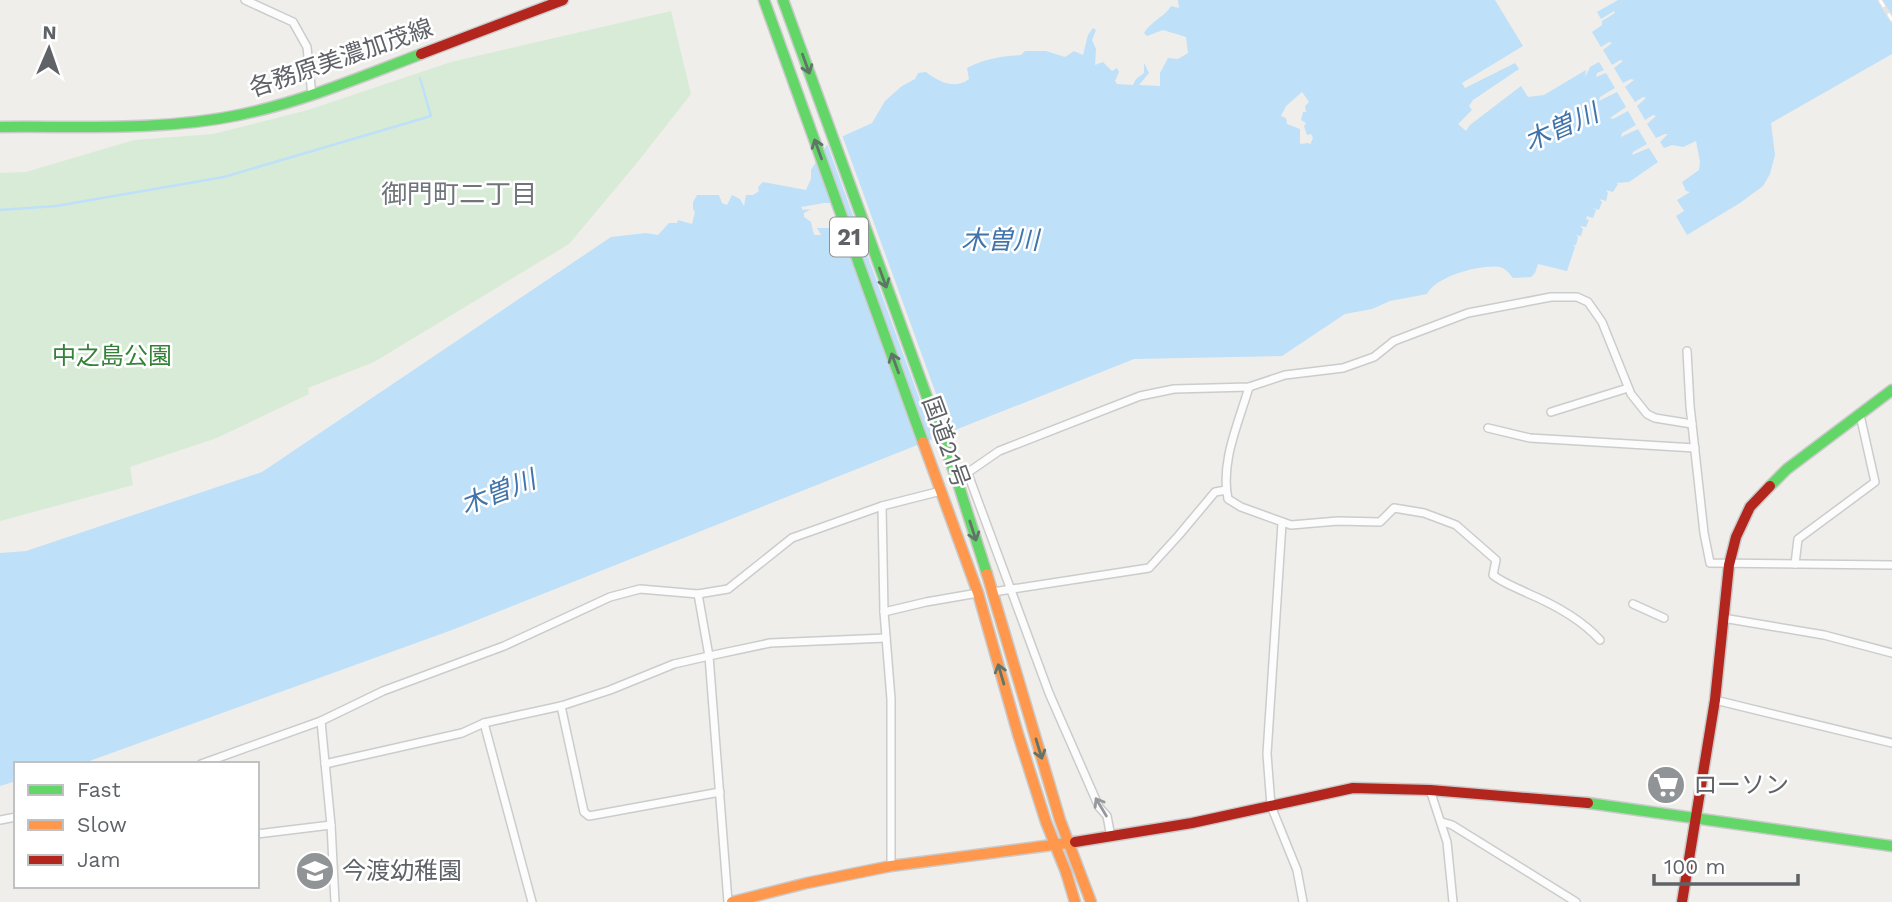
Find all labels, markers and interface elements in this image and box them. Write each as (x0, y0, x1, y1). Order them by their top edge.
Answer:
north arrow (14, 14, 84, 84)
street label: 各務原美濃加茂線 (246, 14, 436, 102)
text: N (42, 21, 57, 44)
one-way arrow (801, 53, 813, 75)
water label: 木曽川 (1519, 96, 1605, 157)
one-way arrow (810, 138, 823, 160)
district label: 御門町二丁目 (381, 179, 537, 209)
road number: 21 (830, 218, 868, 256)
water label: 木曽川 (961, 225, 1042, 255)
one-way arrow (878, 267, 891, 289)
park label: 中之島公園 (52, 342, 172, 370)
one-way arrow (888, 352, 900, 374)
street label: 国道21号 (917, 392, 975, 492)
water label: 木曽川 (456, 463, 543, 520)
one-way arrow (968, 519, 981, 541)
one-way arrow (994, 664, 1007, 686)
one-way arrow (1033, 737, 1046, 759)
legend (14, 762, 259, 888)
supermarket icon: ローソン (1645, 764, 1687, 806)
place label: ローソン (1693, 771, 1789, 799)
text: Fast (77, 777, 121, 802)
one-way arrow (1094, 797, 1108, 817)
text: Slow (77, 812, 127, 837)
scale bar (1654, 842, 1798, 886)
text: Jam (77, 847, 120, 872)
school or university icon: 今渡幼稚園 (294, 850, 336, 892)
text: 100 m (1664, 854, 1726, 879)
place label: 今渡幼稚園 (342, 857, 462, 885)

